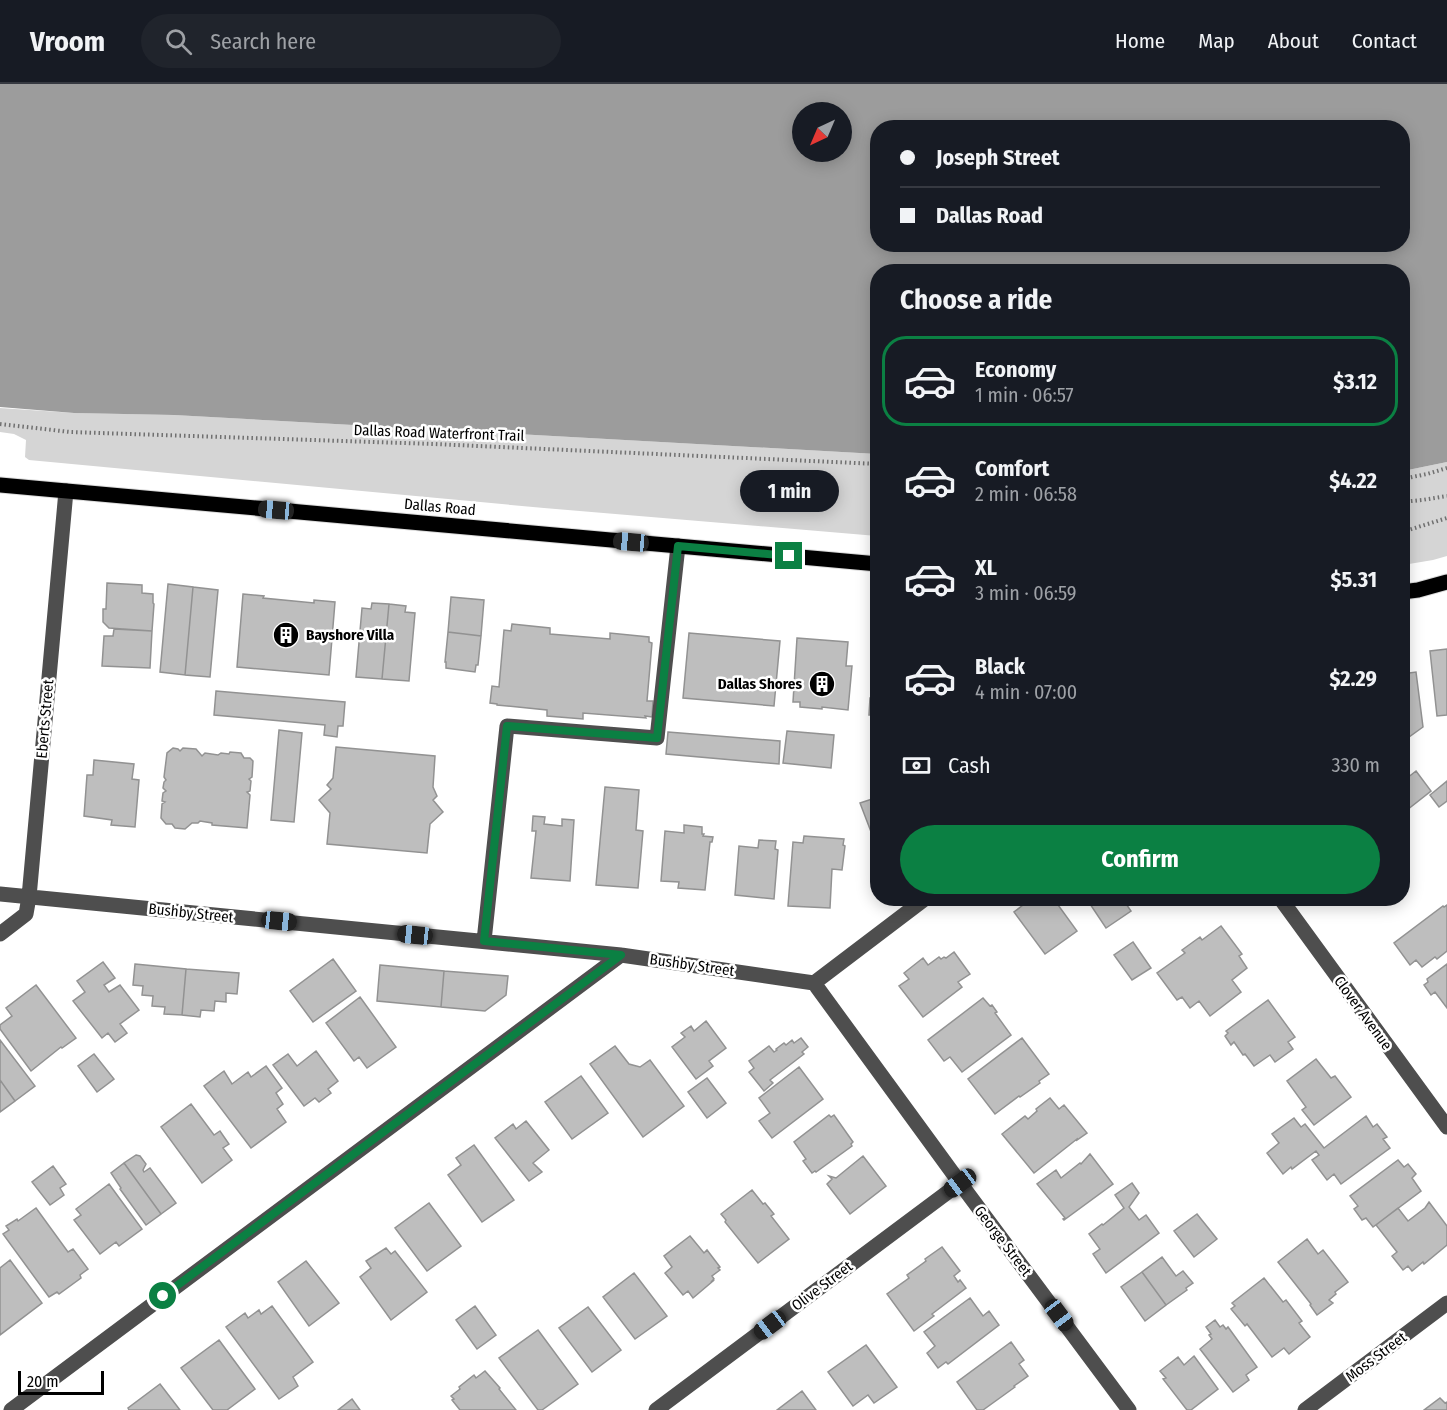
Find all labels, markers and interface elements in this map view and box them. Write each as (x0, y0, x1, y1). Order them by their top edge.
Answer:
search box (141, 14, 561, 68)
text: Vroom (30, 25, 105, 58)
icon: search (162, 25, 195, 58)
text: Search here (210, 28, 316, 55)
text: Home (1115, 28, 1165, 54)
text: Map (1198, 28, 1235, 54)
text: About (1268, 28, 1319, 54)
text: Contact (1352, 28, 1417, 54)
north arrow (792, 102, 852, 162)
map controls (792, 102, 852, 162)
text: Joseph Street (936, 144, 1060, 171)
text: Dallas Road (936, 202, 1043, 229)
text: Choose a ride (900, 284, 1052, 316)
icon: car (903, 354, 957, 408)
text: Economy (975, 356, 1056, 383)
text: $3.12 (1333, 368, 1377, 395)
text: 1 min · 06:57 (975, 383, 1074, 407)
street label: Dallas Road Waterfront Trail (353, 421, 525, 445)
icon: car (903, 453, 957, 507)
text: Comfort (975, 455, 1049, 482)
text: $4.22 (1329, 467, 1377, 494)
callout: 1 min (740, 469, 838, 511)
text: 1 min (768, 479, 811, 503)
text: 2 min · 06:58 (975, 482, 1077, 506)
street label: Dallas Road (403, 495, 477, 519)
car (257, 499, 295, 521)
car (612, 531, 650, 553)
route end (775, 542, 802, 569)
icon: car (903, 552, 957, 606)
text: XL (975, 554, 997, 581)
text: $5.31 (1331, 566, 1377, 593)
text: 3 min · 06:59 (975, 581, 1077, 605)
building icon: Bayshore Villa (271, 620, 301, 650)
place label: Bayshore Villa (306, 626, 395, 644)
icon: car (903, 651, 957, 705)
text: Black (975, 653, 1025, 680)
text: $2.29 (1330, 665, 1377, 692)
building icon: Dallas Shores (807, 669, 837, 699)
place label: Dallas Shores (718, 675, 802, 693)
street label: Eberts Street (33, 679, 57, 759)
text: 4 min · 07:00 (975, 680, 1077, 704)
icon: cash (900, 749, 933, 782)
text: Cash (948, 752, 991, 779)
text: 330 m (1331, 753, 1380, 777)
button: Confirm (900, 825, 1380, 894)
street label: Bushby Street (148, 900, 234, 926)
car (260, 910, 298, 932)
car (396, 924, 434, 946)
street label: Bushby Street (648, 950, 736, 980)
street label: Clover Avenue (1330, 972, 1396, 1054)
car (940, 1165, 980, 1201)
street label: George Street (971, 1202, 1035, 1280)
street label: Olive Street (788, 1257, 856, 1315)
route start (149, 1282, 176, 1309)
car (1041, 1295, 1077, 1335)
car (750, 1307, 790, 1343)
street label: Moss Street (1342, 1328, 1410, 1386)
scale bar (18, 1368, 104, 1396)
text: 20 m (27, 1372, 58, 1391)

